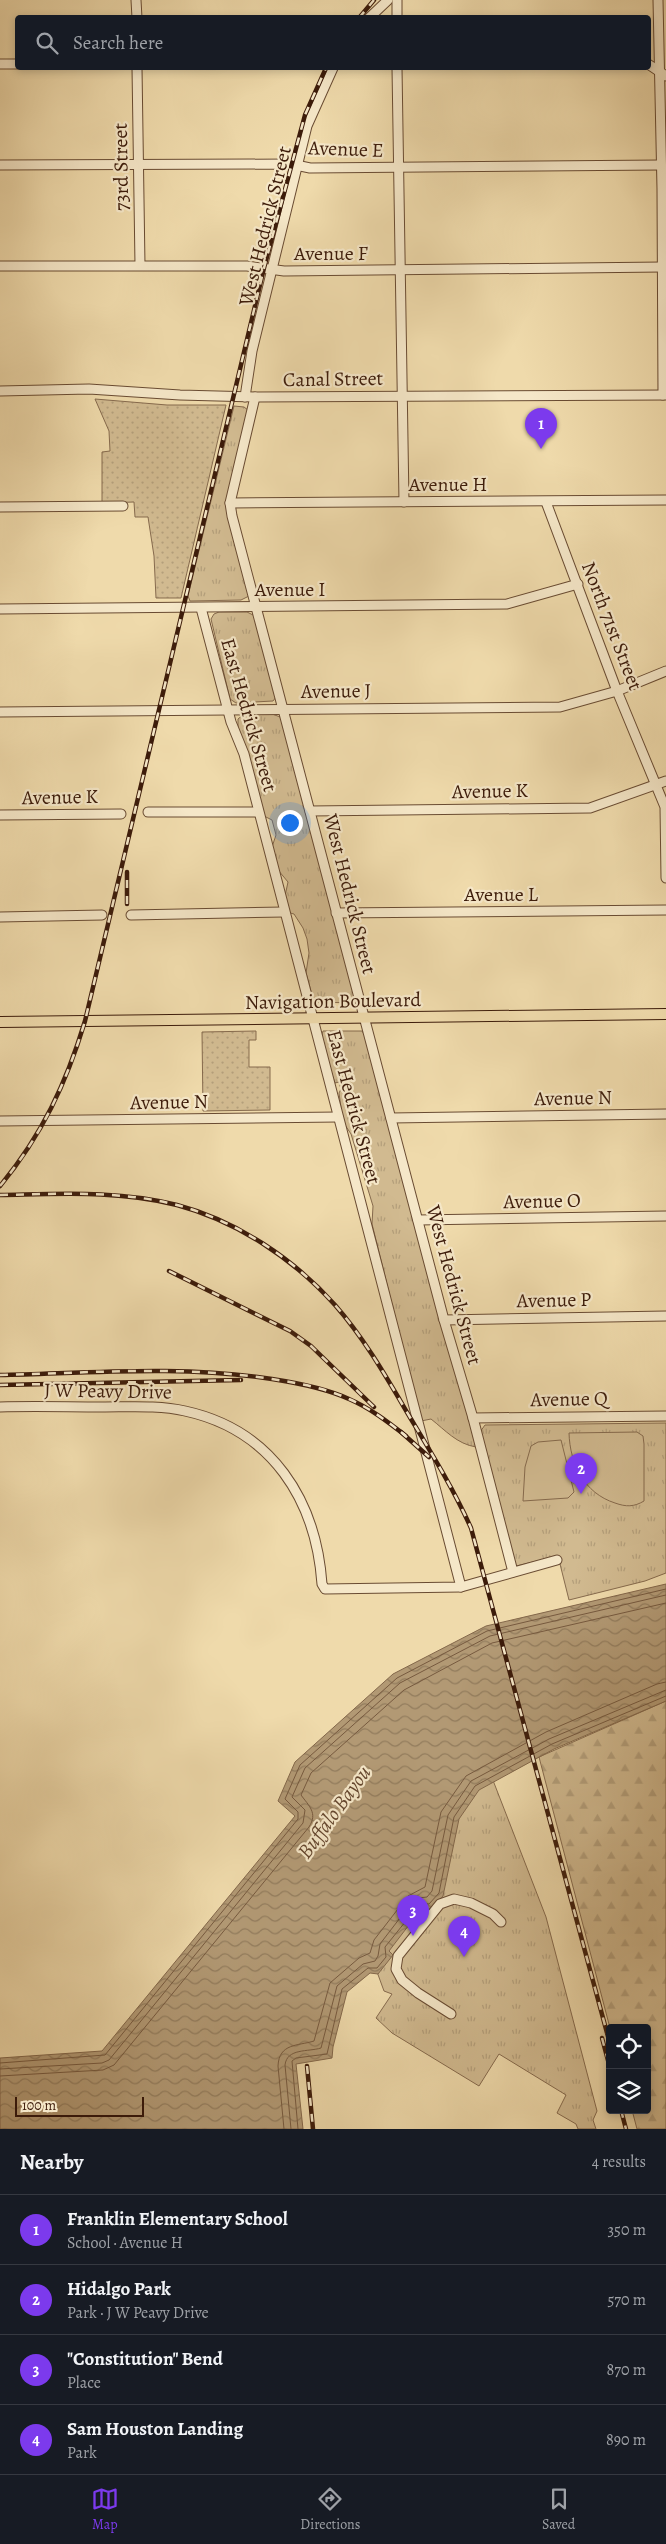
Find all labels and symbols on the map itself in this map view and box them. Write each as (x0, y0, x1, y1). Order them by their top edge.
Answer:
street label: 73rd Street (107, 122, 135, 211)
street label: Avenue E (307, 134, 384, 164)
street label: West Hedrick Street (232, 143, 298, 310)
street label: Avenue F (293, 240, 368, 267)
street label: Canal Street (283, 365, 384, 393)
pin: 1 (525, 408, 557, 449)
street label: Avenue H (408, 471, 487, 498)
street label: North 71st Street (575, 558, 649, 695)
street label: Avenue I (254, 576, 325, 603)
street label: East Hedrick Street (214, 635, 284, 795)
street label: Avenue J (300, 677, 371, 705)
street label: Avenue K (451, 777, 529, 805)
street label: Avenue K (21, 783, 99, 811)
your location (277, 810, 303, 836)
street label: West Hedrick Street (317, 810, 383, 977)
street label: Avenue L (463, 881, 539, 908)
street label: Navigation Boulevard (245, 986, 422, 1016)
street label: East Hedrick Street (320, 1027, 388, 1187)
street label: Avenue N (533, 1084, 612, 1112)
street label: Avenue N (129, 1088, 208, 1116)
street label: Avenue O (502, 1187, 581, 1215)
street label: West Hedrick Street (419, 1201, 488, 1368)
street label: Avenue P (515, 1286, 592, 1314)
street label: J W Peavy Drive (44, 1376, 172, 1406)
street label: Avenue Q (529, 1385, 611, 1413)
pin: 2 (565, 1453, 597, 1494)
water label: Buffalo Bayou (291, 1760, 377, 1864)
pin: 3 (397, 1895, 429, 1936)
pin: 4 (448, 1916, 480, 1957)
scale bar (15, 2094, 144, 2117)

